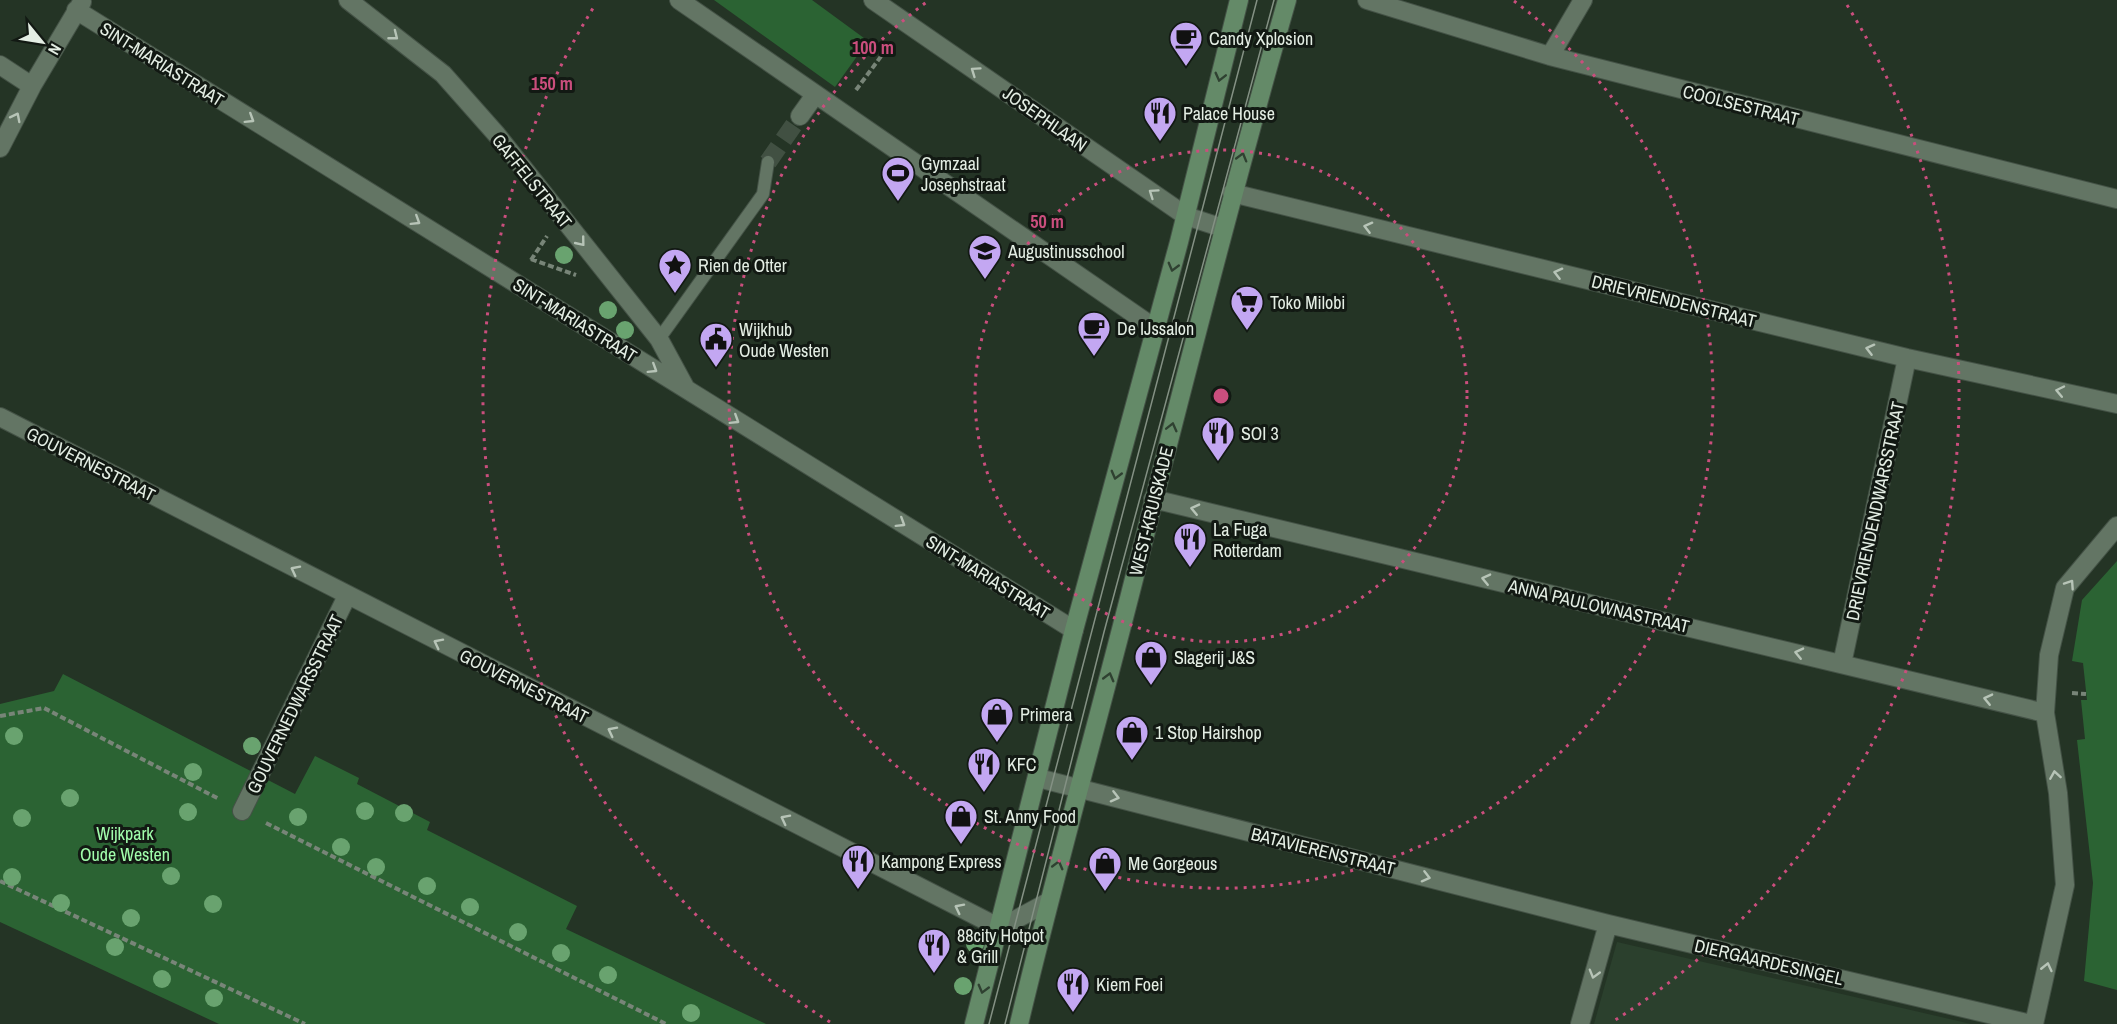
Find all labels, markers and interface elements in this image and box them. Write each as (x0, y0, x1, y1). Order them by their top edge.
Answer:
north arrow (12, 12, 72, 72)
street label: SINT-MARIASTRAAT (95, 16, 229, 112)
cafe icon: Candy Xplosion (1168, 20, 1204, 67)
place label: Candy Xplosion (1209, 26, 1313, 51)
one-way arrow (387, 29, 398, 40)
text: 100 m (852, 35, 894, 60)
text: N (43, 40, 67, 59)
one-way arrow (971, 67, 982, 78)
text: 150 m (531, 71, 573, 96)
one-way arrow (1214, 72, 1227, 82)
street label: COOLSESTRAAT (1680, 79, 1802, 131)
street label: JOSEPHLAAN (998, 81, 1092, 157)
restaurant icon: Palace House (1142, 95, 1178, 142)
place label: Palace House (1183, 101, 1275, 126)
one-way arrow (244, 111, 254, 123)
one-way arrow (9, 113, 20, 123)
street label: GAFFELSTRAAT (486, 129, 578, 233)
place label: Gymzaal Josephstraat (921, 151, 1006, 197)
one-way arrow (1235, 152, 1247, 163)
sports icon: Gymzaal Josephstraat (880, 155, 916, 202)
one-way arrow (1148, 189, 1159, 200)
text: 50 m (1030, 209, 1064, 234)
one-way arrow (410, 214, 420, 226)
one-way arrow (1363, 221, 1373, 234)
school or university icon: Augustinusschool (967, 233, 1003, 280)
one-way arrow (574, 235, 585, 246)
place label: Augustinusschool (1007, 239, 1125, 264)
place icon: Rien de Otter (657, 247, 693, 294)
place label: Rien de Otter (698, 253, 787, 278)
one-way arrow (1168, 261, 1180, 271)
one-way arrow (1553, 267, 1563, 280)
street label: DRIEVRIENDENSTRAAT (1589, 268, 1759, 334)
street label: SINT-MARIASTRAAT (508, 272, 642, 368)
supermarket icon: Toko Milobi (1229, 284, 1265, 331)
place label: Toko Milobi (1270, 290, 1345, 315)
cafe icon: De IJssalon (1076, 310, 1112, 357)
place label: De IJssalon (1117, 316, 1194, 341)
place label: Wijkhub Oude Westen (739, 317, 829, 363)
public building icon: Wijkhub Oude Westen (698, 321, 734, 368)
one-way arrow (1865, 343, 1875, 356)
one-way arrow (647, 361, 657, 373)
one-way arrow (2055, 385, 2065, 398)
centre of rings (1211, 386, 1231, 406)
street label: DRIEVRIENDENDWARSSTRAAT (1840, 399, 1910, 623)
one-way arrow (729, 412, 739, 424)
restaurant icon: SOI 3 (1200, 415, 1236, 462)
street label: GOUVERNESTRAAT (22, 421, 160, 507)
place label: SOI 3 (1241, 421, 1279, 446)
one-way arrow (1164, 422, 1177, 432)
street label: WEST-KRUISKADE (1123, 444, 1179, 578)
one-way arrow (1111, 469, 1123, 480)
one-way arrow (1190, 503, 1200, 516)
one-way arrow (895, 515, 905, 527)
place label: La Fuga Rotterdam (1213, 517, 1282, 563)
restaurant icon: La Fuga Rotterdam (1172, 521, 1208, 568)
street label: SINT-MARIASTRAAT (921, 529, 1055, 625)
one-way arrow (290, 565, 301, 577)
one-way arrow (1482, 573, 1492, 586)
street label: ANNA PAULOWNASTRAAT (1505, 573, 1692, 639)
one-way arrow (2062, 580, 2073, 591)
street label: GOUVERNEDWARSSTRAAT (241, 610, 349, 798)
one-way arrow (433, 638, 444, 650)
shop icon: Slagerij J&S (1133, 639, 1169, 686)
street label: GOUVERNESTRAAT (455, 643, 593, 729)
place label: Slagerij J&S (1174, 645, 1255, 670)
one-way arrow (1794, 648, 1804, 661)
one-way arrow (1101, 672, 1114, 682)
one-way arrow (1983, 693, 1993, 706)
shop icon: Primera (979, 696, 1015, 743)
place label: Primera (1020, 702, 1073, 727)
shop icon: 1 Stop Hairshop (1114, 714, 1150, 761)
place label: 1 Stop Hairshop (1155, 720, 1262, 745)
one-way arrow (607, 727, 618, 738)
restaurant icon: KFC (966, 746, 1002, 793)
place label: KFC (1007, 752, 1037, 777)
one-way arrow (2049, 770, 2061, 779)
one-way arrow (1110, 790, 1120, 803)
shop icon: St. Anny Food (943, 798, 979, 845)
place label: St. Anny Food (984, 804, 1076, 829)
one-way arrow (781, 815, 792, 826)
park label: Wijkpark Oude Westen (80, 821, 170, 867)
street label: BATAVIERENSTRAAT (1248, 821, 1398, 881)
restaurant icon: Kampong Express (840, 843, 876, 890)
shop icon: Me Gorgeous (1087, 845, 1123, 892)
place label: Kampong Express (881, 849, 1002, 874)
place label: Me Gorgeous (1128, 851, 1217, 876)
one-way arrow (1051, 860, 1063, 871)
one-way arrow (1420, 870, 1431, 882)
one-way arrow (955, 903, 966, 915)
place label: 88city Hotpot & Grill (957, 923, 1044, 969)
restaurant icon: 88city Hotpot & Grill (916, 927, 952, 974)
street label: DIERGAARDESINGEL (1692, 933, 1846, 991)
one-way arrow (2040, 962, 2053, 972)
restaurant icon: Kiem Foei (1055, 966, 1091, 1013)
one-way arrow (1588, 969, 1601, 979)
place label: Kiem Foei (1096, 972, 1163, 997)
one-way arrow (978, 984, 991, 994)

